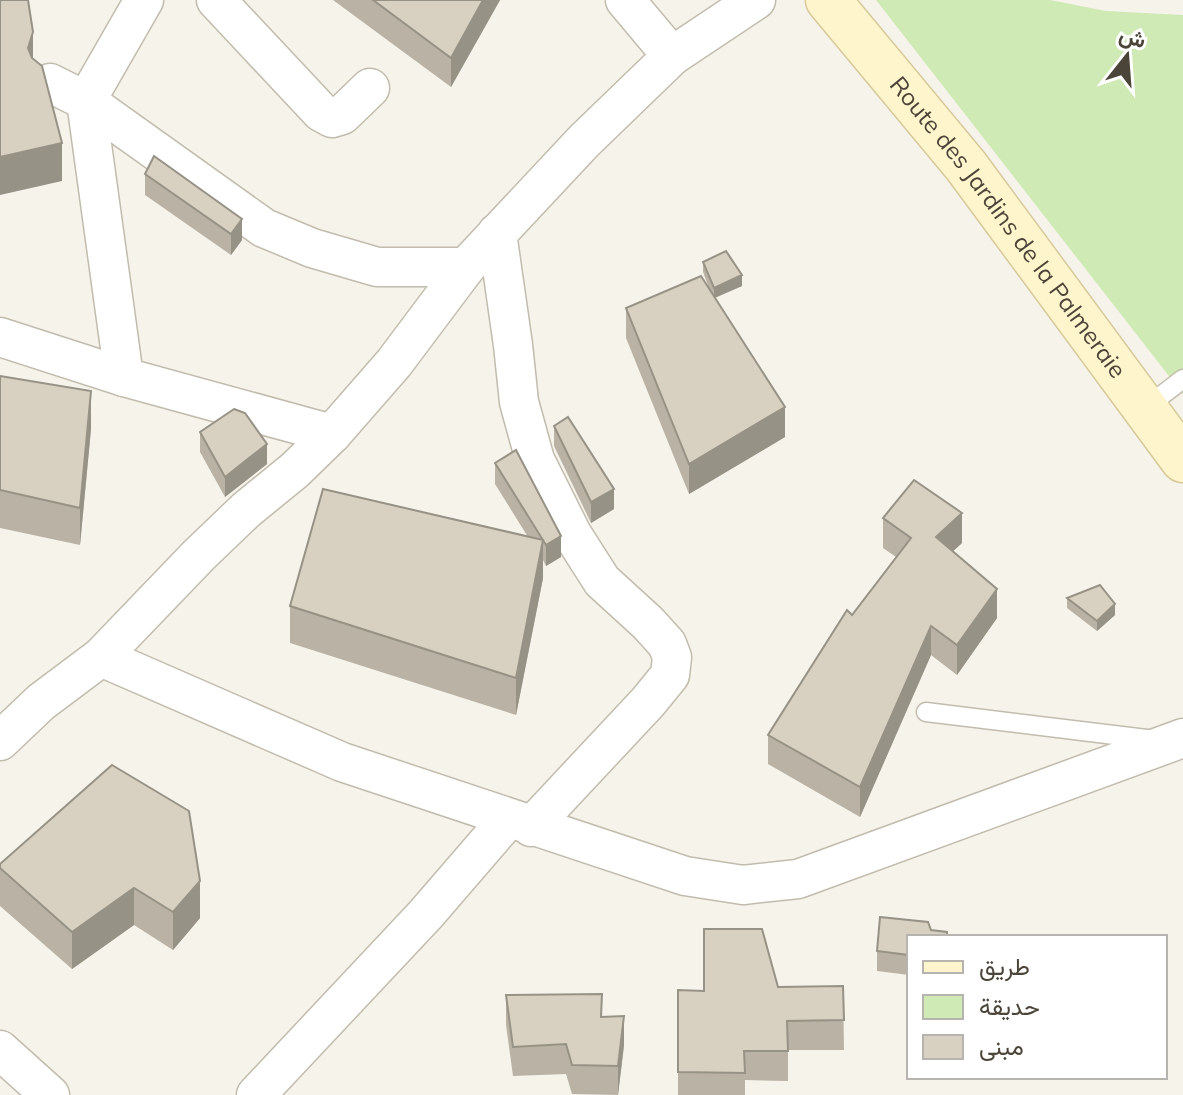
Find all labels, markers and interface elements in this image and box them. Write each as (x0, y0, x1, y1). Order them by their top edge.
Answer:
north arrow (1087, 16, 1167, 96)
text: ش (1116, 20, 1150, 54)
street label: Route des Jardins de la Palmeraie (884, 70, 1133, 383)
legend (907, 935, 1167, 1079)
text: طريق (979, 951, 1030, 982)
text: حديقة (979, 991, 1040, 1021)
text: مبنى (979, 1031, 1024, 1061)

